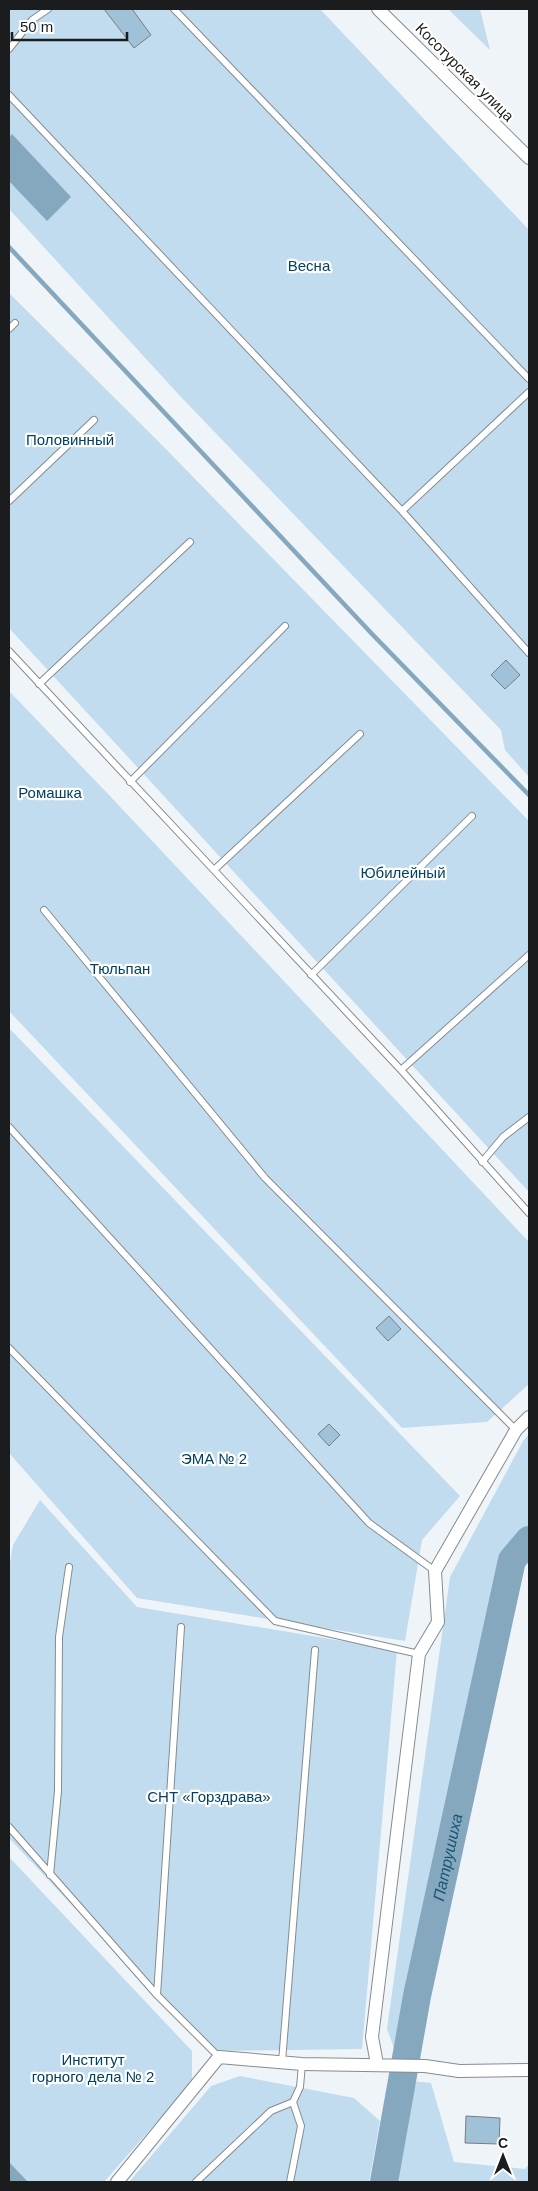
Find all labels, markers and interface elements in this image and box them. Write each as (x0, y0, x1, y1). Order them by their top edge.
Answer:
scale bar (12, 10, 128, 42)
text: 50 m (20, 18, 53, 35)
street label: Косотурская улица (412, 19, 518, 125)
park label: Весна (288, 257, 331, 274)
park label: Половинный (26, 431, 114, 448)
park label: Ромашка (18, 784, 82, 801)
park label: Юбилейный (360, 864, 446, 881)
park label: Тюльпан (90, 960, 150, 977)
park label: ЭМА № 2 (181, 1450, 247, 1467)
park label: СНТ «Горздрава» (147, 1788, 271, 1805)
water label: Патрушиха (429, 1812, 465, 1902)
park label: Институт горного дела № 2 (32, 2051, 154, 2085)
north arrow (478, 2131, 528, 2181)
text: С (498, 2135, 508, 2151)

